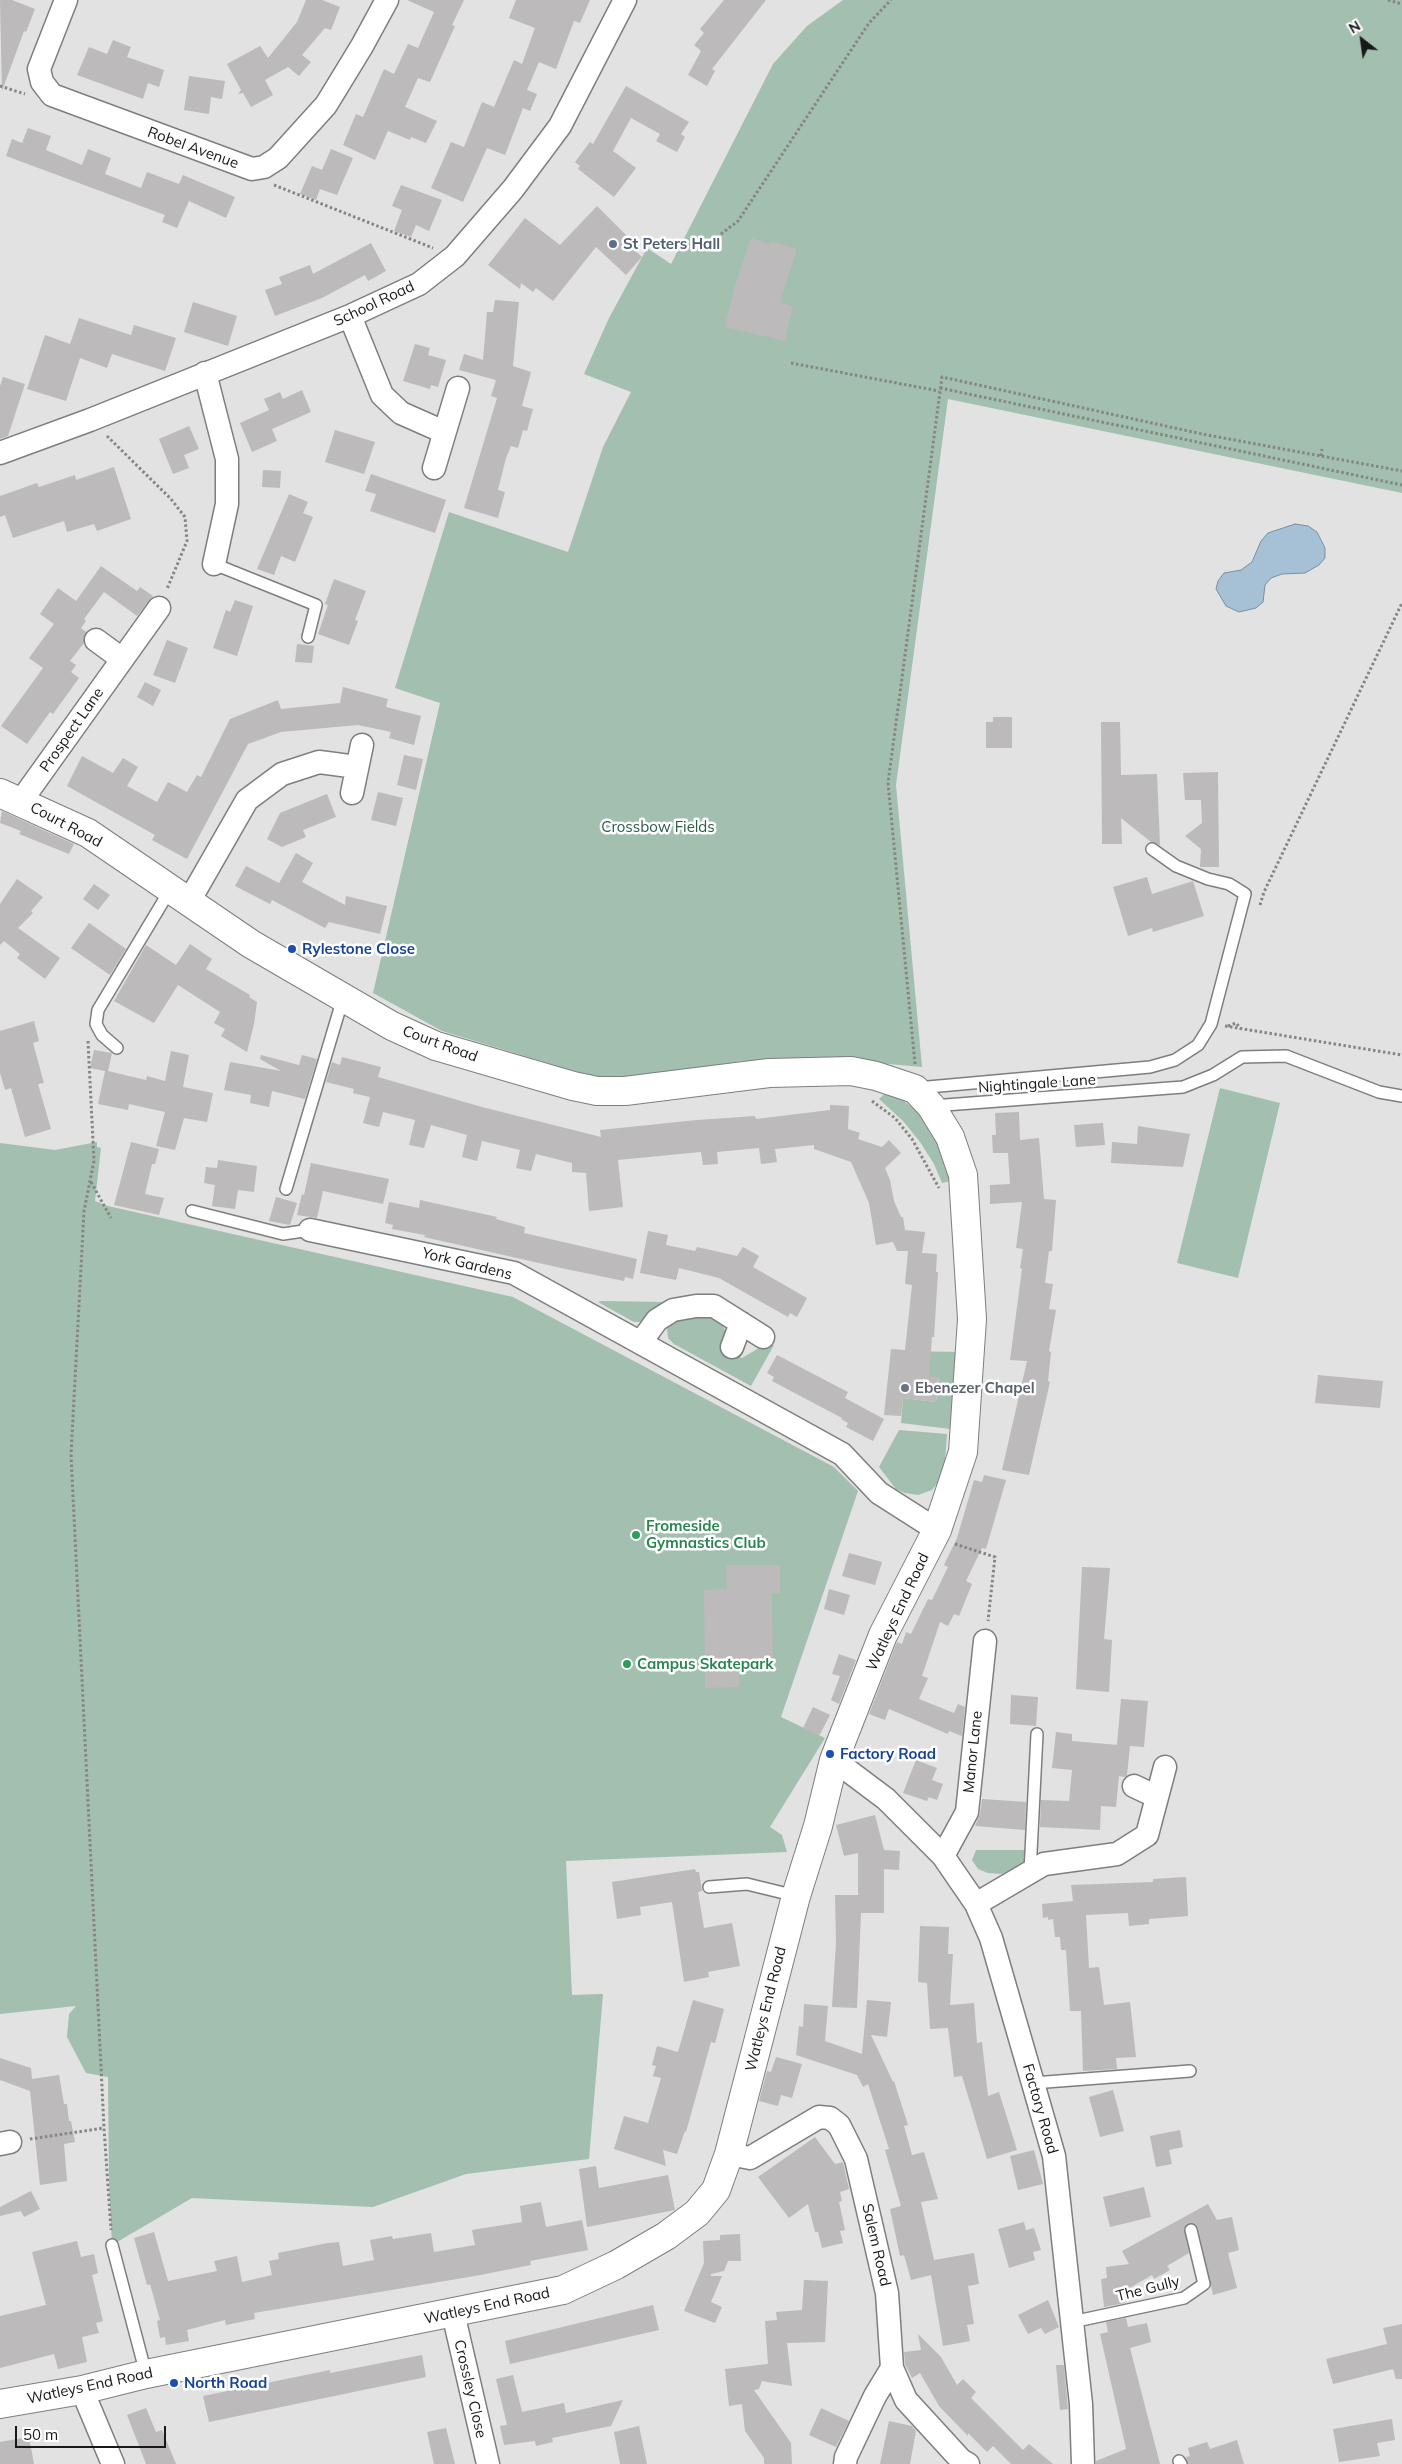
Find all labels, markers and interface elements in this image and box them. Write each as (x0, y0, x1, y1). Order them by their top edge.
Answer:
north arrow (1337, 15, 1387, 65)
text: N (1345, 17, 1364, 37)
street label: Robel Avenue (145, 123, 241, 173)
place label: St Peters Hall (623, 235, 720, 253)
marker: St Peters Hall (607, 238, 619, 250)
street label: School Road (331, 277, 417, 331)
street label: Prospect Lane (36, 684, 108, 776)
street label: Court Road (27, 799, 105, 851)
park label: Crossbow Fields (601, 818, 715, 836)
place label: Rylestone Close (302, 940, 415, 958)
marker: Rylestone Close (286, 943, 298, 955)
street label: Court Road (400, 1022, 480, 1066)
street label: Nightingale Lane (977, 1071, 1097, 1097)
street label: York Gardens (420, 1244, 514, 1284)
place label: Ebenezer Chapel (915, 1379, 1035, 1397)
marker: Ebenezer Chapel (899, 1382, 911, 1394)
place label: Fromeside Gymnastics Club (646, 1517, 766, 1552)
marker: Fromeside Gymnastics Club (630, 1529, 642, 1541)
street label: Watleys End Road (863, 1550, 933, 1674)
place label: Campus Skatepark (637, 1655, 773, 1673)
marker: Campus Skatepark (621, 1658, 633, 1670)
street label: Manor Lane (960, 1710, 986, 1794)
place label: Factory Road (840, 1745, 936, 1763)
marker: Factory Road (824, 1748, 836, 1760)
street label: Watleys End Road (742, 1945, 790, 2073)
street label: Factory Road (1019, 2062, 1061, 2156)
street label: Salem Road (858, 2202, 894, 2288)
street label: The Gully (1114, 2272, 1182, 2306)
street label: Watleys End Road (422, 2284, 552, 2328)
street label: Crossley Close (450, 2338, 490, 2440)
street label: Watleys End Road (25, 2364, 155, 2408)
place label: North Road (184, 2374, 267, 2392)
marker: North Road (168, 2377, 180, 2389)
scale bar (18, 2416, 169, 2448)
text: 50 m (23, 2425, 58, 2444)

